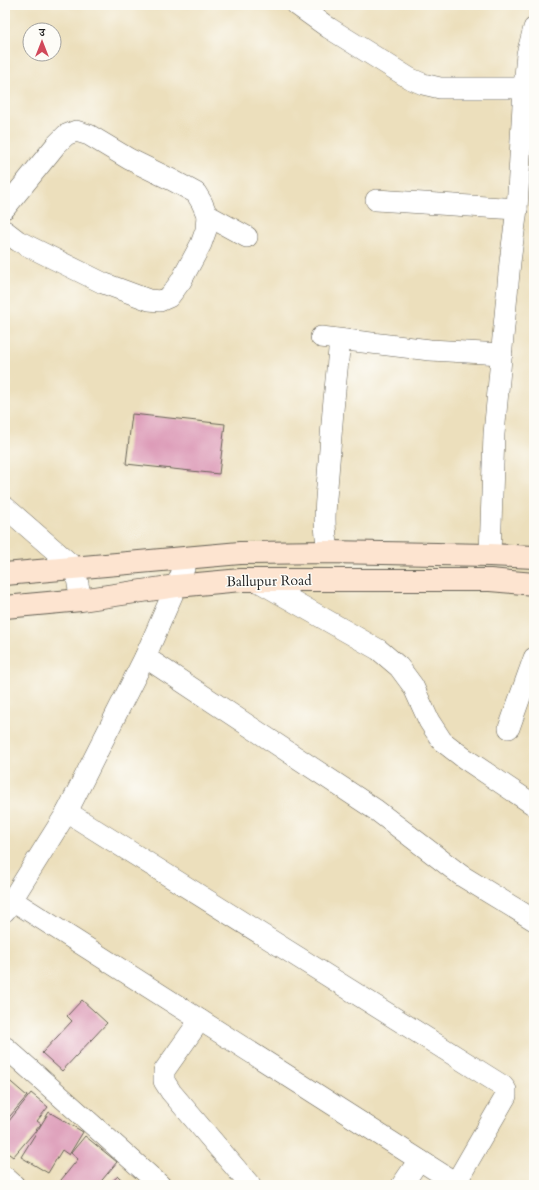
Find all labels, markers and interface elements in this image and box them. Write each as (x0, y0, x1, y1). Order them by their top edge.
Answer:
north arrow (22, 22, 62, 62)
text: उ (38, 25, 46, 40)
street label: Ballupur Road (226, 571, 312, 591)

